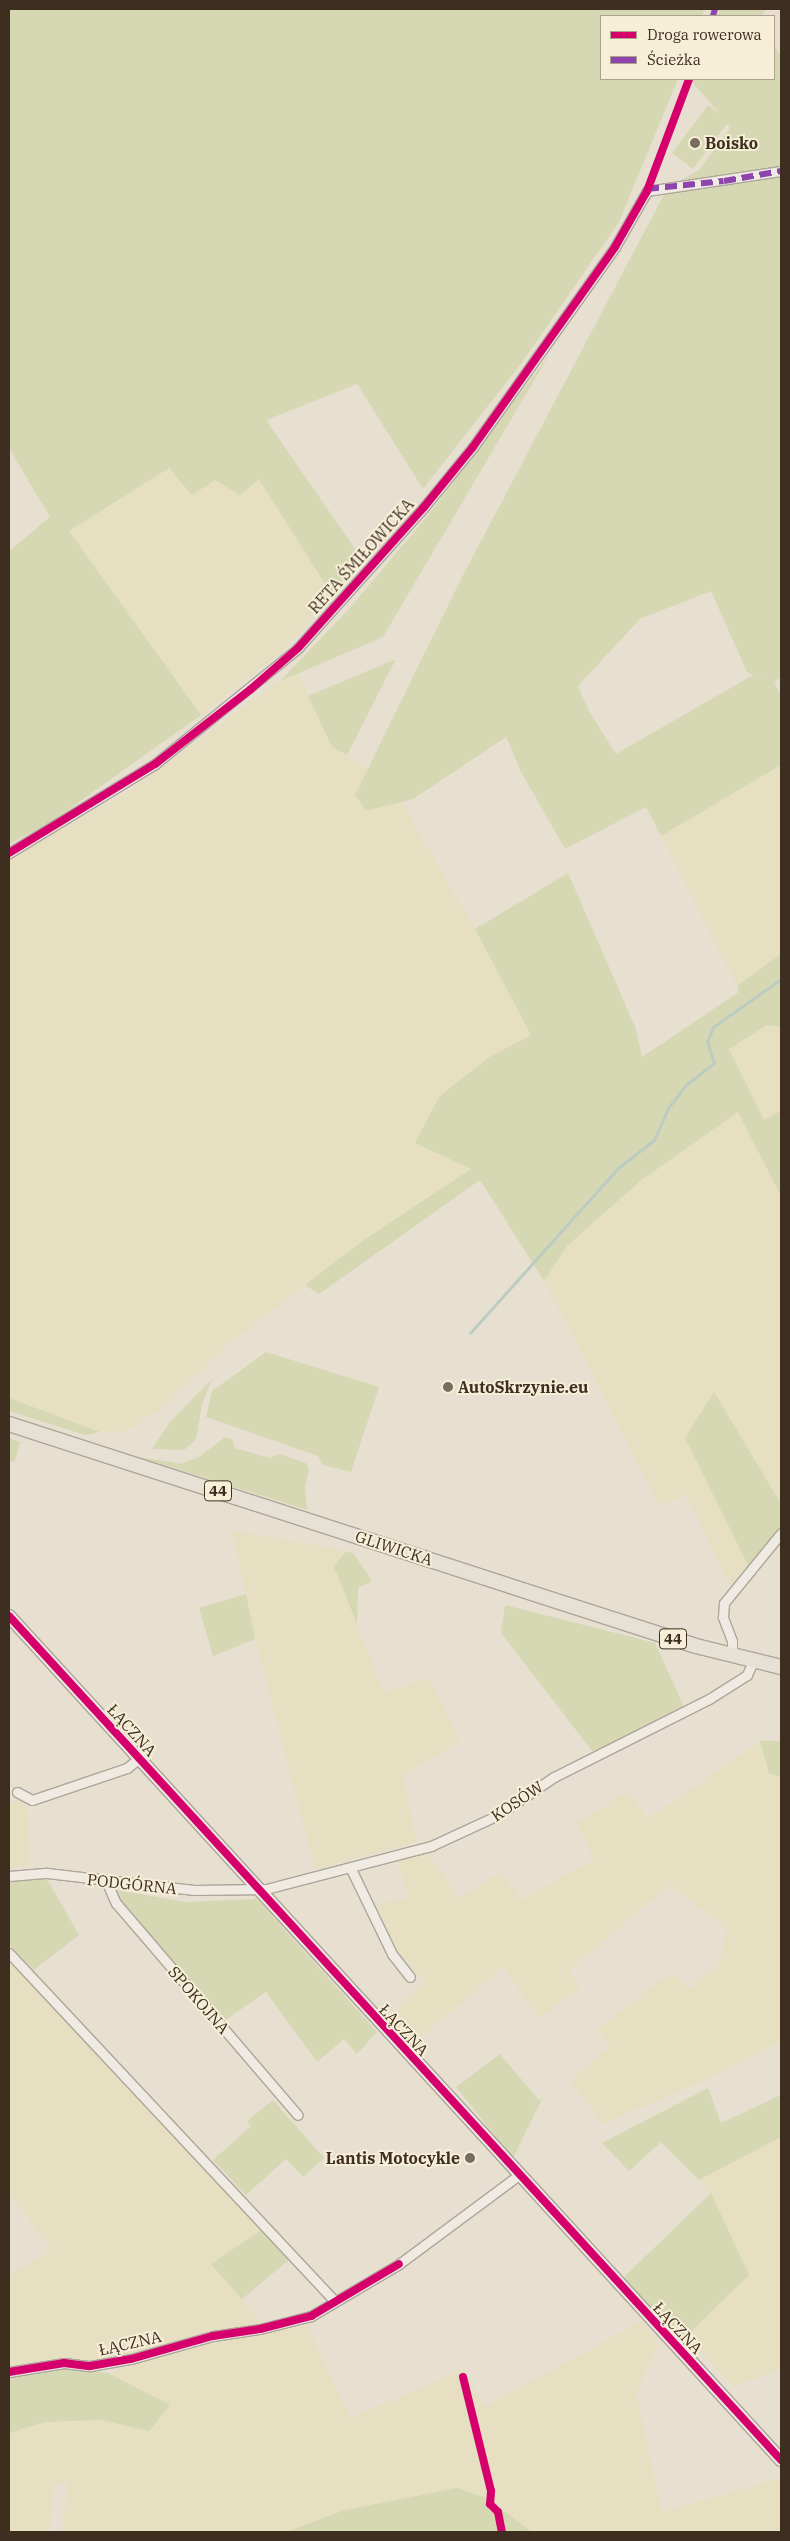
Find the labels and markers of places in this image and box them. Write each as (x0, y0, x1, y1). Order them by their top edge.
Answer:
place label: Boisko (705, 133, 758, 153)
marker: Boisko (689, 137, 701, 149)
place label: AutoSkrzynie.eu (458, 1377, 588, 1397)
marker: AutoSkrzynie.eu (442, 1381, 454, 1393)
place label: Lantis Motocykle (326, 2148, 460, 2168)
marker: Lantis Motocykle (464, 2152, 476, 2164)

